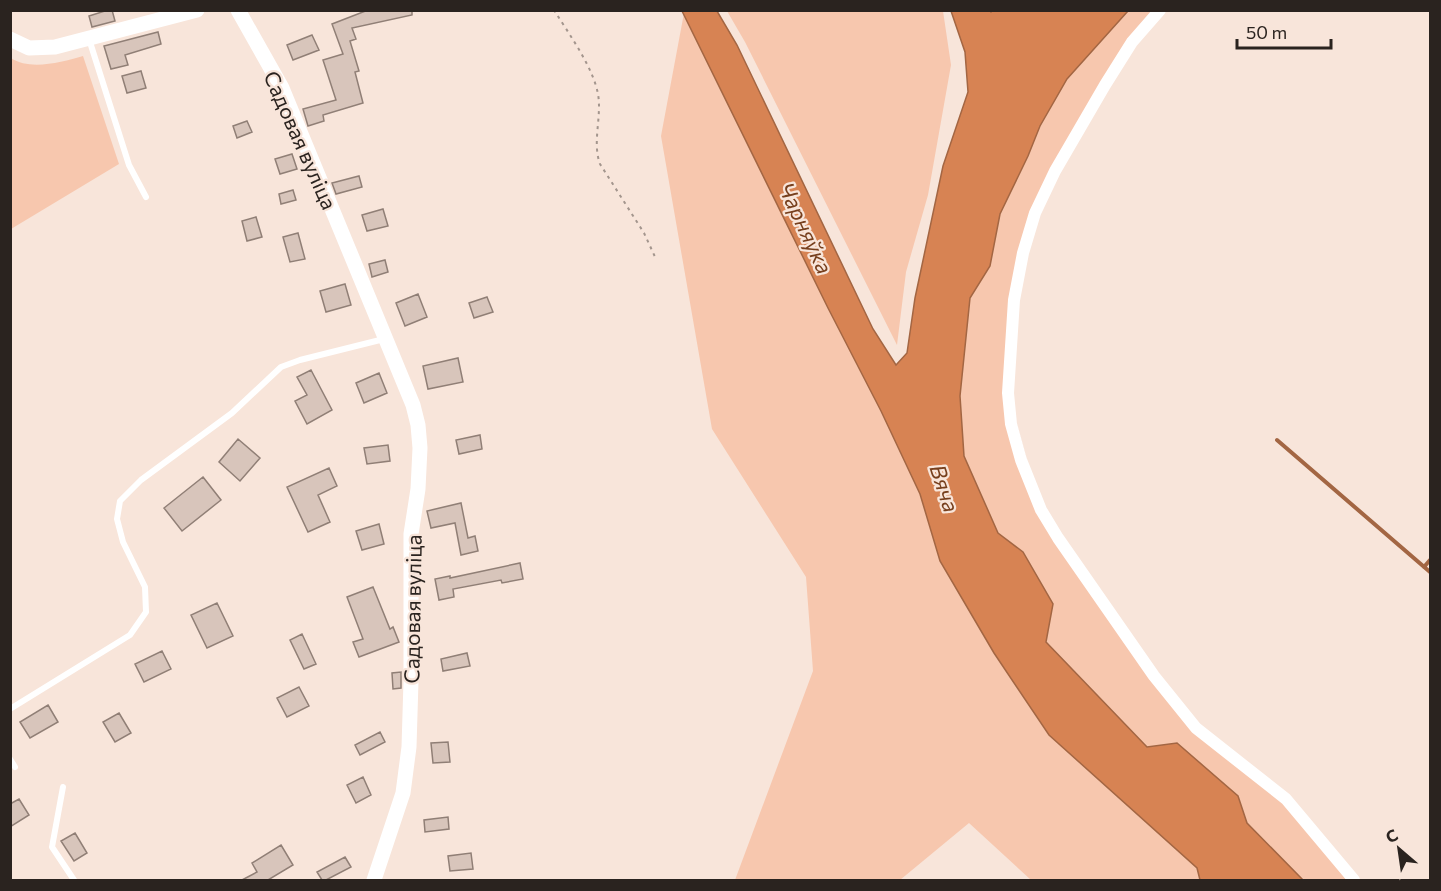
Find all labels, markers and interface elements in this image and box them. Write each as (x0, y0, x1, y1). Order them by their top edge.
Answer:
scale bar (1237, 12, 1332, 50)
text: 50 m (1246, 21, 1287, 43)
street label: Садовая вуліца (259, 67, 343, 213)
water label: Чарняўка (773, 178, 839, 278)
water label: Вяча (925, 461, 965, 515)
street label: Садовая вуліца (398, 534, 426, 684)
north arrow (1369, 819, 1429, 879)
text: С (1382, 824, 1401, 846)

